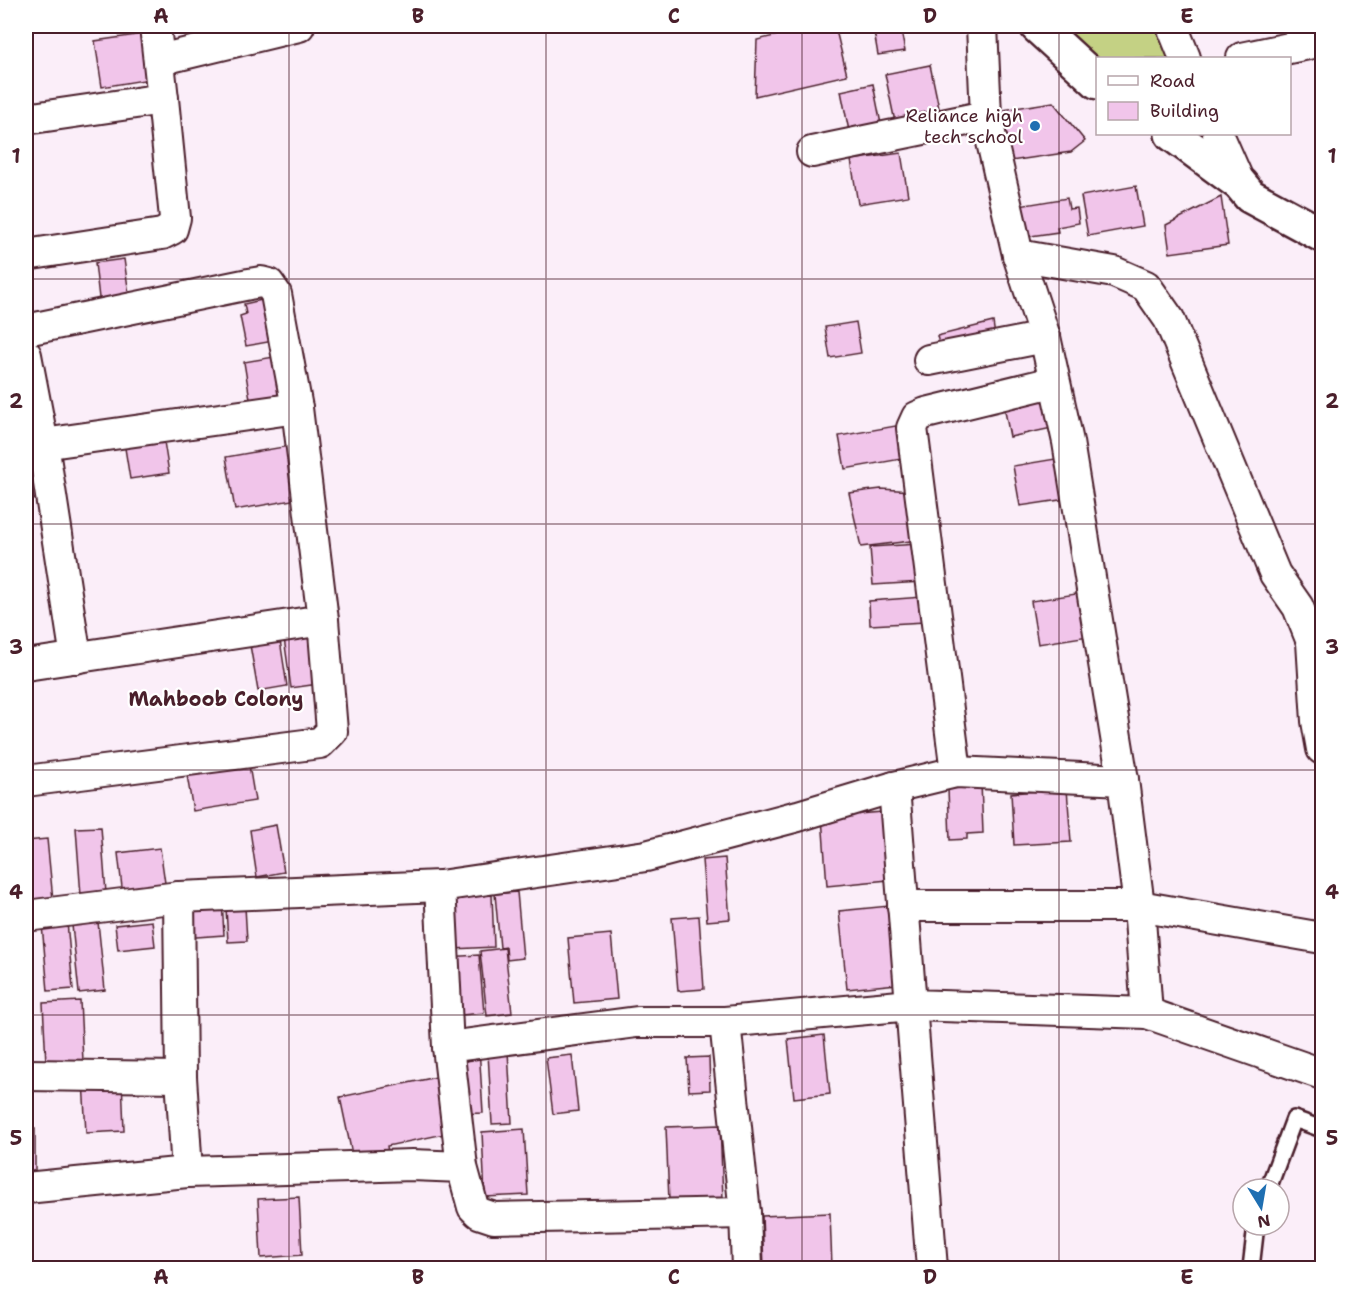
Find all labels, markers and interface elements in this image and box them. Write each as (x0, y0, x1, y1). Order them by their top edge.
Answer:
text: A (153, 3, 169, 29)
text: B (412, 3, 424, 29)
text: C (668, 3, 680, 29)
text: D (923, 3, 937, 29)
text: E (1180, 3, 1194, 29)
legend (1096, 57, 1291, 135)
text: Road (1150, 69, 1195, 93)
text: Building (1150, 99, 1219, 123)
place label: Reliance high tech school (906, 104, 1024, 149)
marker: Reliance high tech school (1028, 119, 1042, 133)
text: 1 (11, 143, 21, 169)
text: 1 (1327, 143, 1337, 169)
text: 2 (9, 388, 23, 414)
text: 2 (1325, 388, 1339, 414)
text: 3 (9, 634, 23, 660)
text: 3 (1325, 634, 1339, 660)
district label: Mahboob Colony (128, 686, 304, 712)
text: 4 (9, 879, 23, 905)
text: 4 (1325, 879, 1339, 905)
text: 5 (10, 1125, 22, 1151)
text: 5 (1326, 1125, 1338, 1151)
north arrow (1231, 1177, 1291, 1237)
text: N (1256, 1210, 1272, 1233)
text: A (153, 1264, 169, 1290)
text: B (412, 1264, 424, 1290)
text: C (668, 1264, 680, 1290)
text: D (923, 1264, 937, 1290)
text: E (1180, 1264, 1194, 1290)

